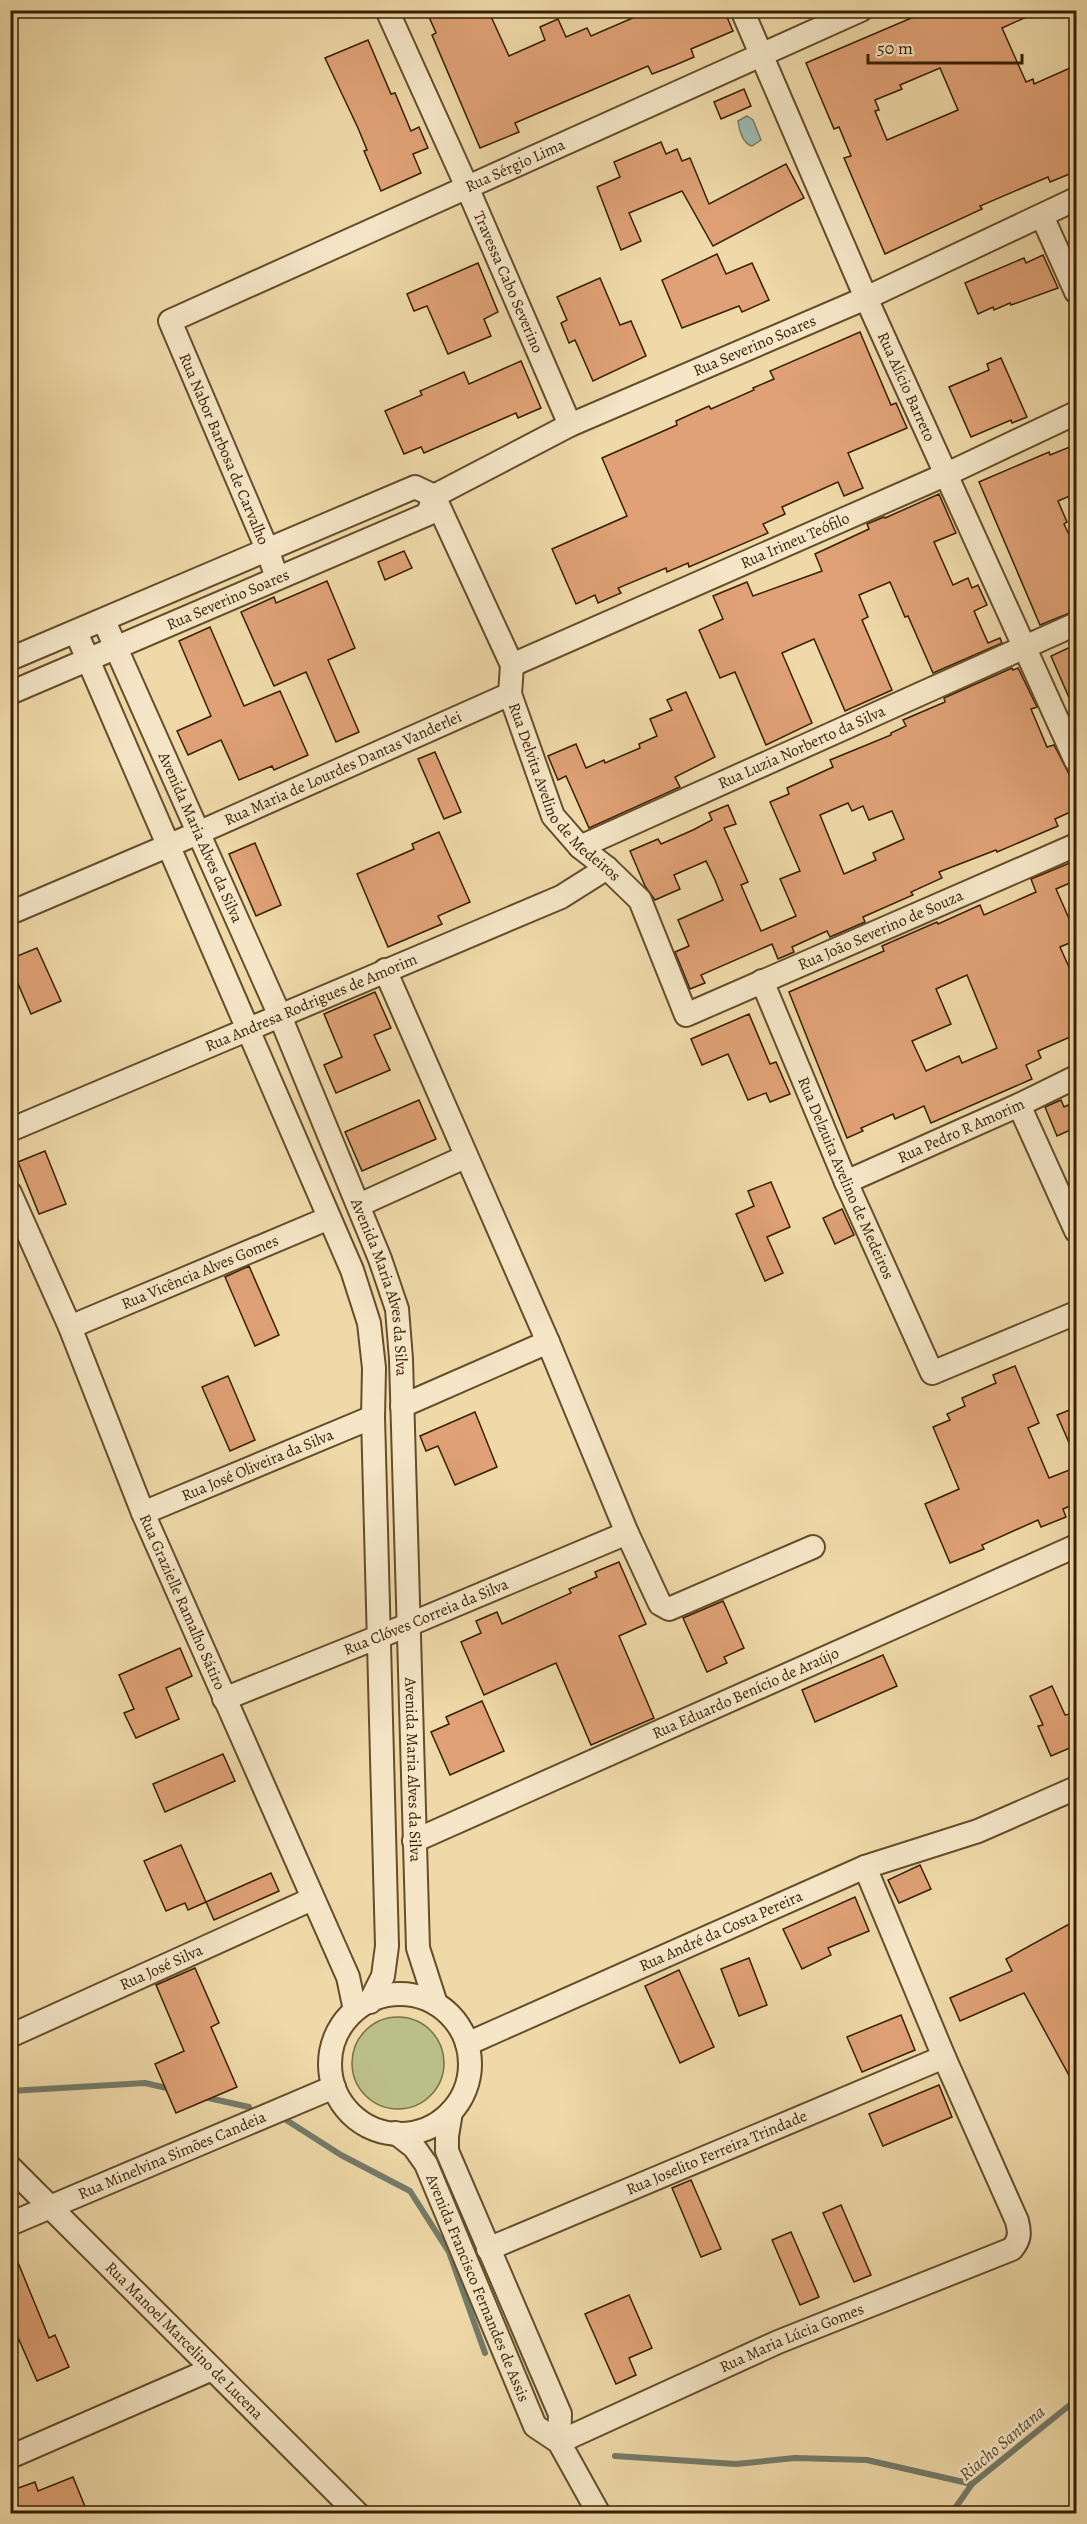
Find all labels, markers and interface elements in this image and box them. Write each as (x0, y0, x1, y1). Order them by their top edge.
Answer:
scale bar (868, 27, 1022, 65)
text: 50 m (877, 36, 913, 60)
street label: Rua Sérgio Lima (462, 133, 569, 198)
street label: Travessa Cabo Severino (468, 208, 549, 357)
street label: Rua Severino Soares (690, 310, 819, 382)
street label: Rua Alício Barreto (872, 328, 941, 445)
street label: Rua Nabor Barbosa de Carvalho (174, 350, 274, 548)
street label: Rua Irineu Teófilo (737, 507, 853, 574)
street label: Rua Severino Soares (163, 564, 293, 636)
street label: Rua Delvita Avelino de Medeiros (503, 700, 625, 886)
street label: Rua Luzia Norberto da Silva (714, 700, 889, 795)
street label: Rua Maria de Lourdes Dantas Vanderlei (221, 706, 465, 831)
street label: Avenida Maria Alves da Silva (152, 748, 248, 927)
street label: Rua João Severino de Souza (794, 884, 967, 976)
street label: Rua Andresa Rodrigues de Amorim (202, 948, 421, 1057)
street label: Rua Delzuita Avelino de Medeiros (792, 1073, 899, 1283)
street label: Rua Pedro R Amorim (894, 1093, 1028, 1169)
street label: Avenida Maria Alves da Silva (345, 1194, 413, 1377)
street label: Rua Vicência Alves Gomes (118, 1229, 282, 1315)
street label: Rua José Oliveira da Silva (178, 1424, 337, 1507)
street label: Rua Grazielle Ramalho Sátiro (134, 1511, 231, 1694)
street label: Rua Clóves Correia da Silva (340, 1573, 512, 1661)
street label: Rua Eduardo Benício de Araújo (649, 1642, 843, 1744)
street label: Avenida Maria Alves da Silva (399, 1676, 427, 1863)
street label: Rua André da Costa Pereira (636, 1885, 807, 1977)
street label: Rua José Silva (116, 1939, 207, 1996)
street label: Rua Joselito Ferreira Trindade (623, 2105, 810, 2201)
street label: Rua Minelvina Simões Candeia (75, 2106, 270, 2205)
street label: Avenida Francisco Fernandes de Assis (420, 2170, 535, 2405)
street label: Rua Manoel Marcelino de Lucena (100, 2257, 268, 2425)
street label: Rua Maria Lúcia Gomes (716, 2298, 867, 2378)
water label: Riacho Santana (954, 2400, 1050, 2486)

